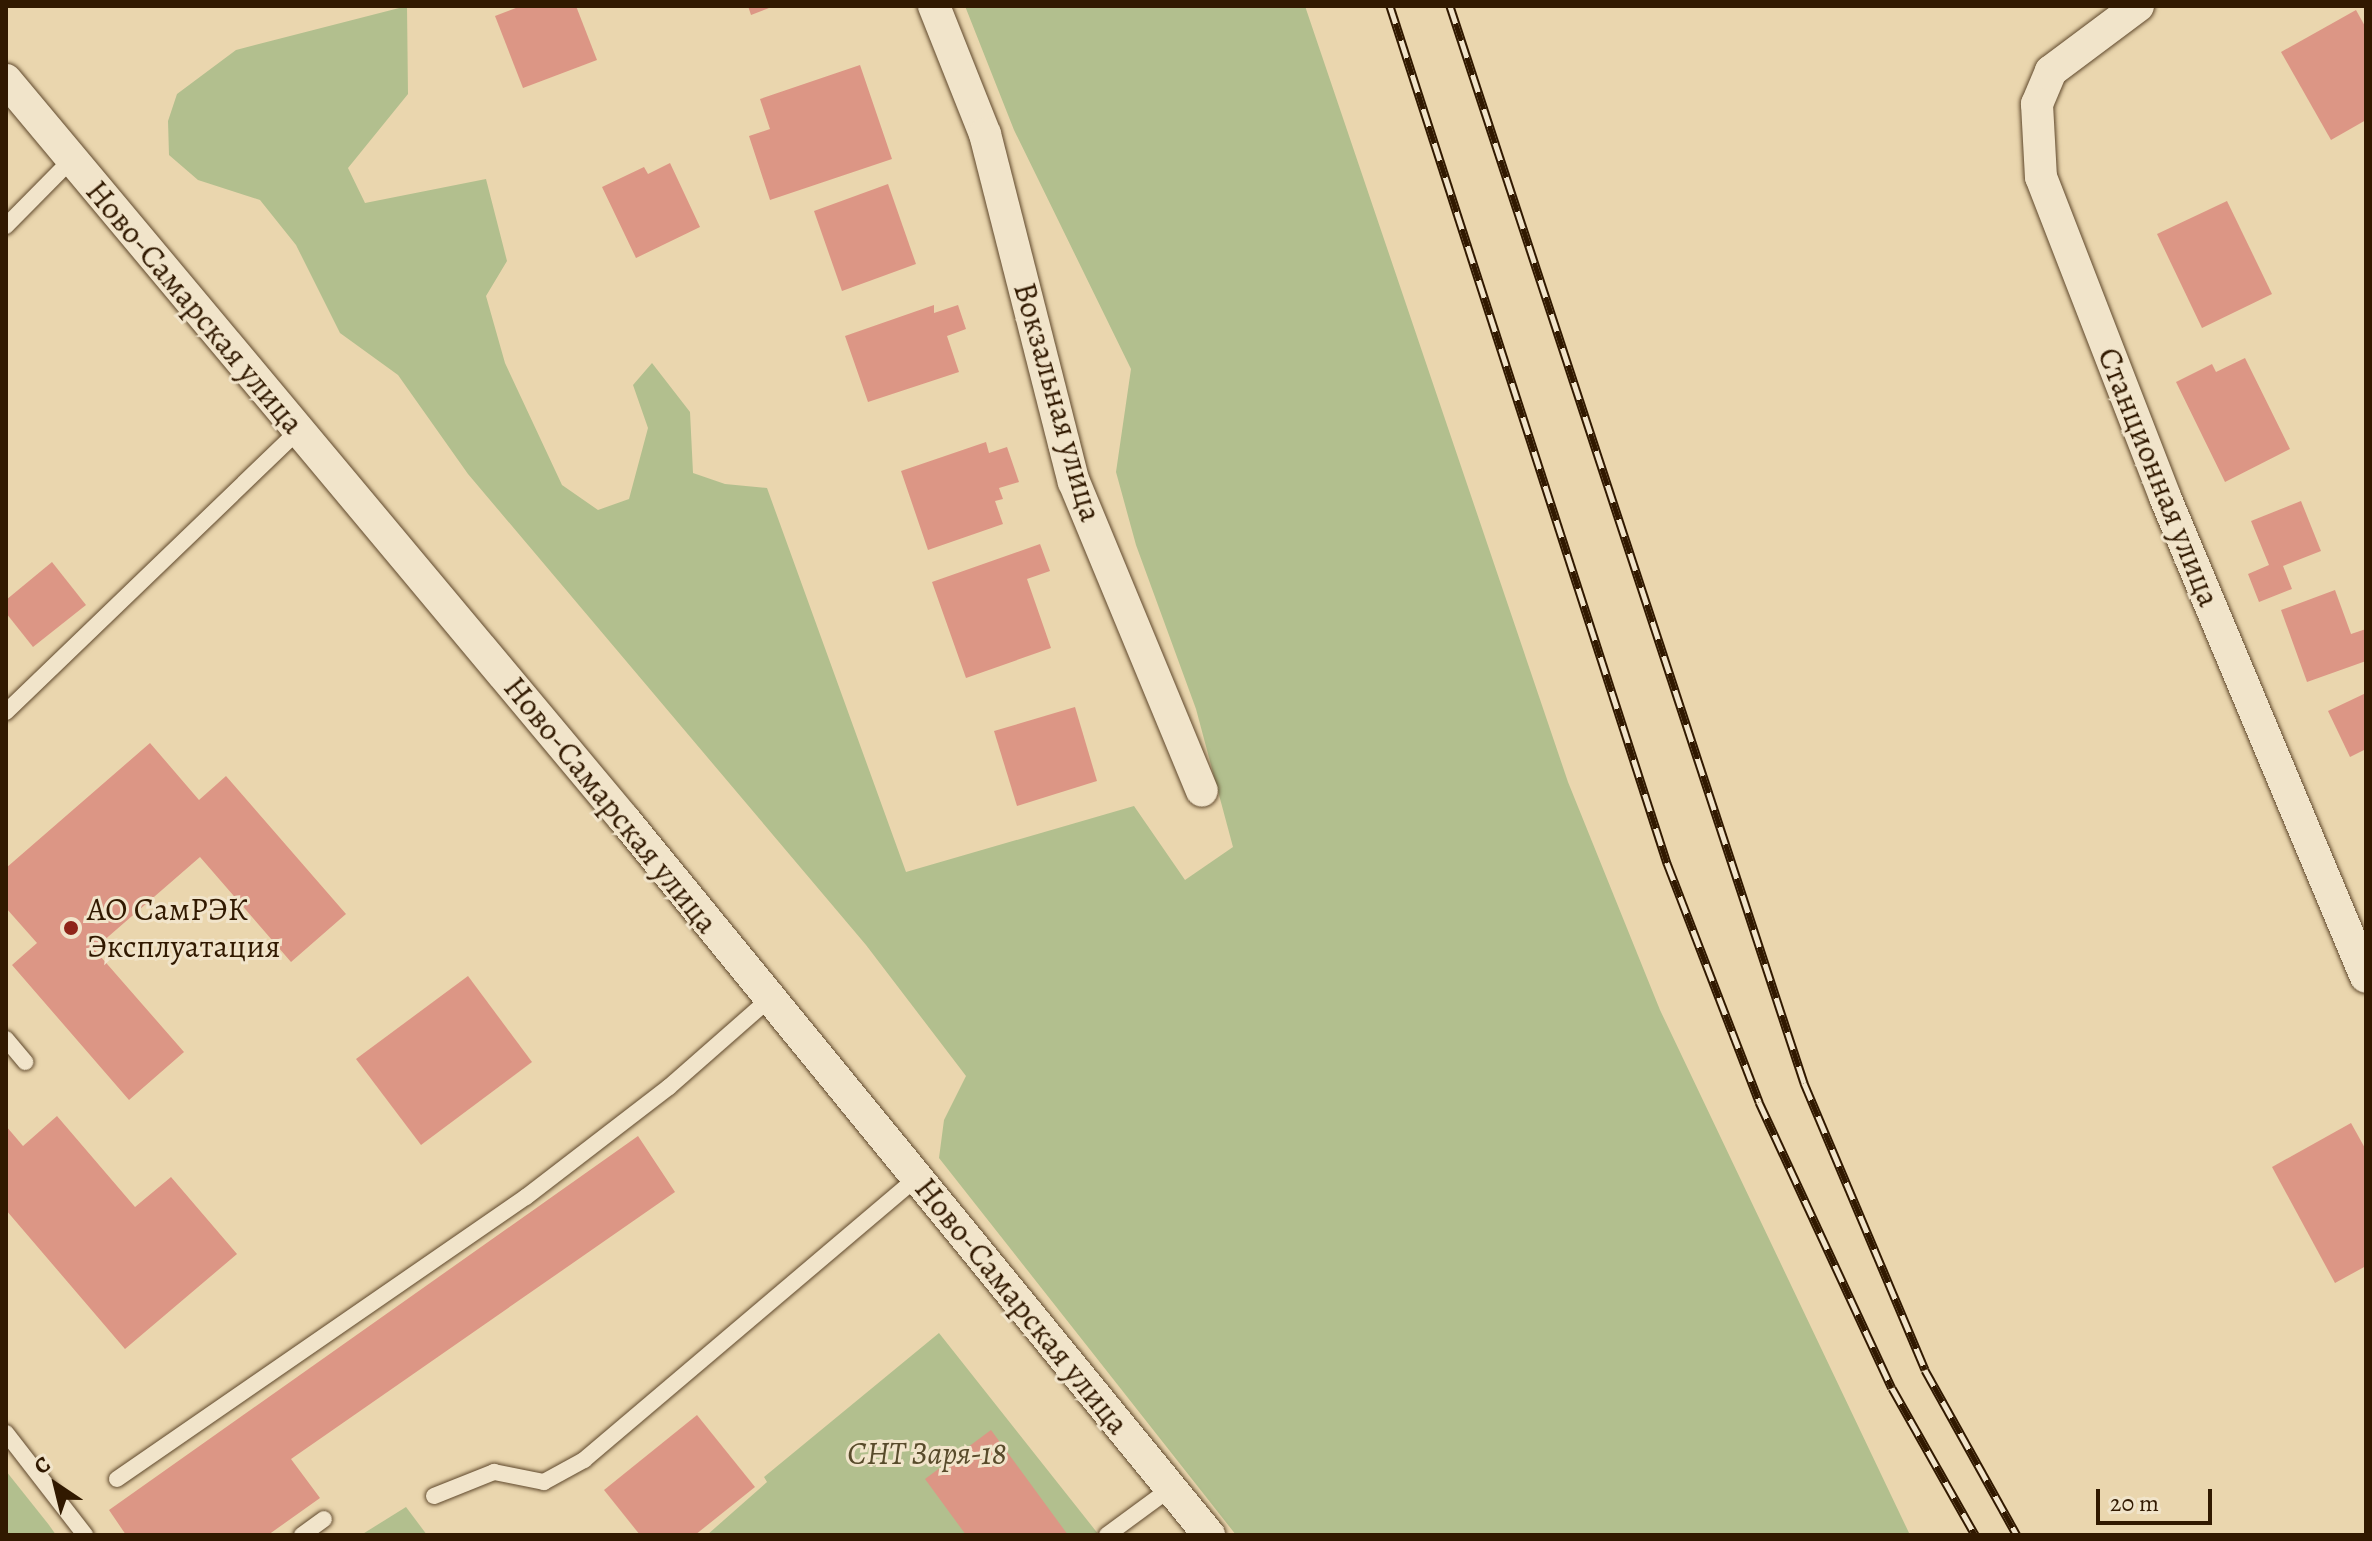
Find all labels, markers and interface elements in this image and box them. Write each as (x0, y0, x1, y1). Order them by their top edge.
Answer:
street label: Ново-Самарская улица (78, 172, 312, 442)
street label: Вокзальная улица (1006, 278, 1110, 526)
street label: Станционная улица (2090, 342, 2228, 612)
street label: Ново-Самарская улица (496, 669, 726, 941)
place label: АО СамРЭК Эксплуатация (87, 891, 280, 966)
marker: АО СамРЭК Эксплуатация (62, 919, 80, 937)
street label: Ново-Самарская улица (907, 1170, 1137, 1442)
park label: СНТ Заря-18 (847, 1434, 1007, 1472)
north arrow (16, 1445, 96, 1525)
text: С (28, 1449, 56, 1482)
scale bar (2100, 1473, 2216, 1523)
text: 20 m (2110, 1487, 2159, 1519)

